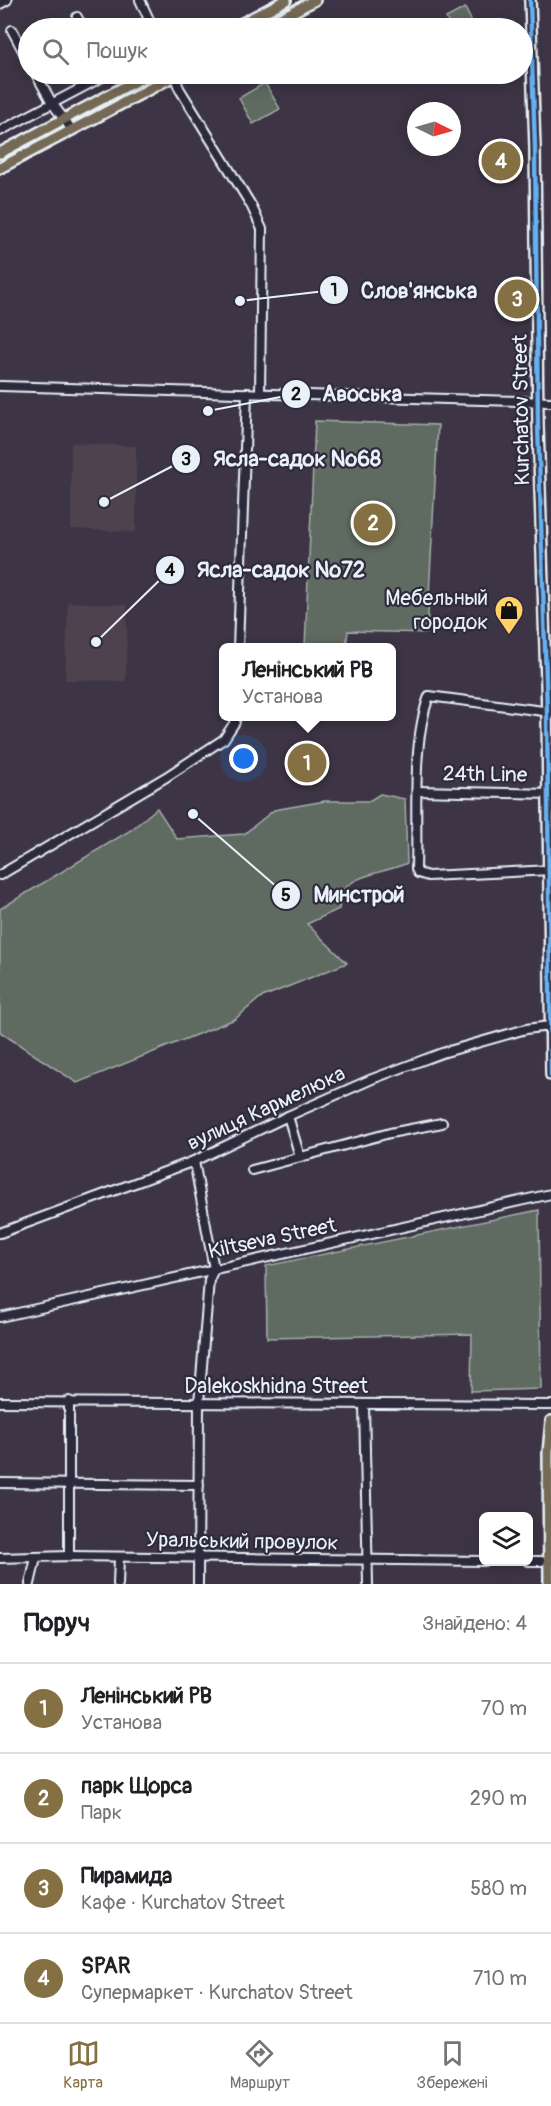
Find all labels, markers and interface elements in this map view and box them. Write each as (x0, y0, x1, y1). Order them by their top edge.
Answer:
search box (18, 18, 533, 84)
icon: search (39, 35, 72, 68)
text: Пошук (87, 37, 148, 65)
north arrow (407, 102, 461, 156)
pin: 4 (482, 138, 520, 184)
callout: Слов'янська (319, 270, 489, 310)
pin: 3 (498, 276, 536, 322)
text: Слов'янська (361, 277, 477, 305)
text: 1 (330, 279, 338, 302)
street label: Kurchatov Street (507, 334, 536, 486)
callout: Авоська (281, 374, 414, 414)
text: Авоська (322, 380, 402, 408)
text: 2 (291, 383, 301, 406)
callout: Ясла-садок №68 (171, 439, 393, 479)
text: Ясла-садок №68 (213, 445, 381, 473)
text: 3 (181, 448, 191, 471)
pin: 2 (354, 500, 392, 546)
callout: Ясла-садок №72 (155, 550, 378, 590)
text: Ясла-садок №72 (197, 556, 365, 584)
text: 4 (165, 559, 176, 582)
place label: Мебельный городок (385, 585, 488, 636)
shop icon: Мебельный городок (493, 594, 525, 636)
popup (219, 643, 396, 721)
text: Ленінський РВ (242, 656, 373, 684)
text: Установа (242, 684, 323, 709)
pin: 1 (288, 740, 326, 786)
your location (229, 744, 258, 773)
street label: 24th Line (443, 760, 528, 789)
callout: Минстрой (271, 875, 416, 915)
text: Минстрой (313, 881, 405, 909)
text: 5 (281, 884, 291, 907)
street label: вулиця Кармелюка (183, 1060, 350, 1157)
street label: Kiltseva Street (206, 1212, 339, 1265)
street label: Dalekoskhidna Street (184, 1373, 368, 1400)
map controls (479, 1512, 533, 1566)
button: layers (479, 1512, 533, 1566)
street label: Уральський провулок (146, 1526, 339, 1557)
text: Поруч (24, 1607, 90, 1639)
text: Знайдено: 4 (422, 1611, 527, 1636)
text: Ленінський РВ (81, 1682, 212, 1710)
text: 1 (40, 1696, 47, 1721)
text: 70 m (481, 1696, 527, 1721)
text: Установа (81, 1710, 162, 1735)
text: парк Щорса (81, 1772, 192, 1800)
text: 2 (38, 1786, 49, 1811)
text: 290 m (470, 1786, 527, 1811)
text: Парк (81, 1800, 122, 1825)
text: Пирамида (81, 1862, 172, 1890)
text: 3 (38, 1876, 49, 1901)
text: 580 m (470, 1876, 527, 1901)
text: Кафе · Kurchatov Street (81, 1890, 285, 1915)
text: SPAR (81, 1952, 131, 1980)
text: 4 (38, 1966, 49, 1991)
text: 710 m (473, 1966, 527, 1991)
text: Супермаркет · Kurchatov Street (81, 1980, 353, 2005)
tab: Карта (63, 2037, 103, 2093)
tab: Маршрут (230, 2037, 290, 2093)
tab: Збережені (417, 2037, 488, 2093)

